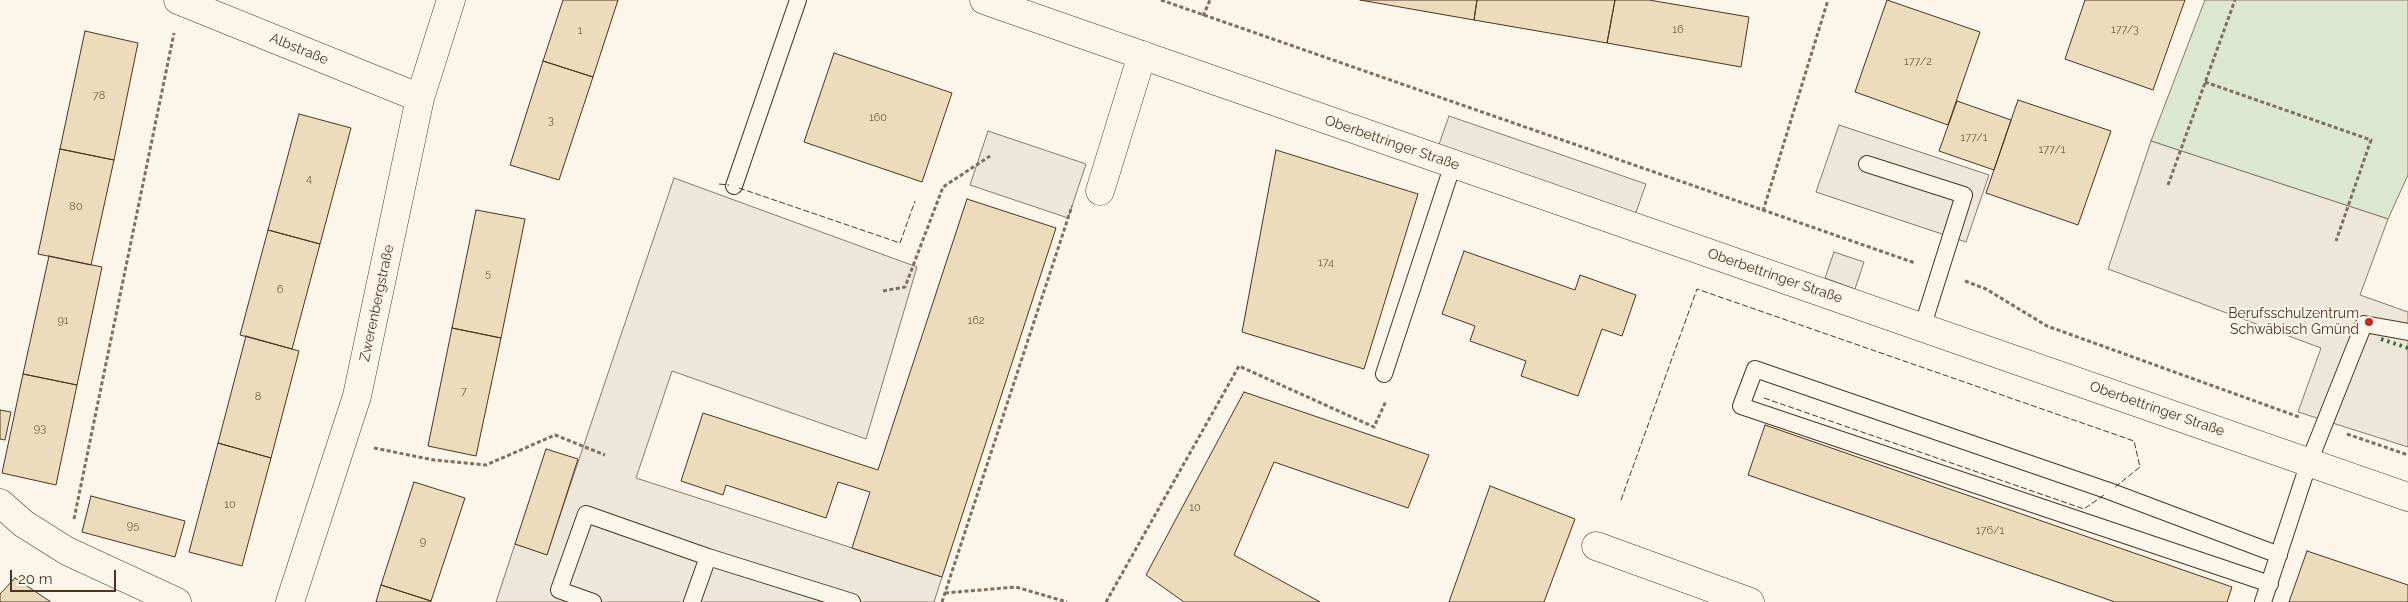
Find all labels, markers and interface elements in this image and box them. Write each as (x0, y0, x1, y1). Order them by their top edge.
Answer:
house number: 16 (1672, 23, 1684, 37)
house number: 177/3 (2111, 23, 2139, 37)
house number: 1 (578, 24, 582, 38)
street label: Albstraße (267, 30, 331, 68)
house number: 177/2 (1904, 55, 1932, 69)
house number: 78 (93, 89, 105, 103)
house number: 160 (869, 111, 887, 125)
street label: Oberbettringer Straße (1322, 112, 1462, 174)
house number: 3 (548, 114, 554, 128)
house number: 177/1 (1961, 131, 1987, 145)
house number: 177/1 (2039, 143, 2065, 157)
house number: 4 (306, 172, 312, 186)
house number: 80 (69, 200, 83, 214)
street label: Zwerenbergstraße (356, 243, 398, 363)
street label: Oberbettringer Straße (1705, 245, 1845, 307)
house number: 174 (1318, 256, 1334, 270)
house number: 5 (485, 267, 491, 281)
house number: 6 (277, 283, 283, 297)
place label: Berufsschulzentrum Schwäbisch Gmünd (2228, 306, 2359, 338)
house number: 91 (57, 314, 69, 328)
house number: 162 (967, 314, 985, 328)
marker: Berufsschulzentrum Schwäbisch Gmünd (2363, 316, 2375, 328)
street label: Oberbettringer Straße (2087, 378, 2227, 440)
house number: 7 (461, 385, 467, 399)
house number: 8 (255, 390, 261, 404)
house number: 93 (34, 422, 46, 436)
house number: 10 (224, 498, 236, 512)
house number: 10 (1189, 501, 1201, 515)
house number: 95 (127, 519, 139, 533)
house number: 176/1 (1976, 524, 2004, 538)
house number: 9 (420, 535, 426, 549)
scale bar (12, 560, 119, 592)
text: 20 m (18, 570, 53, 588)

